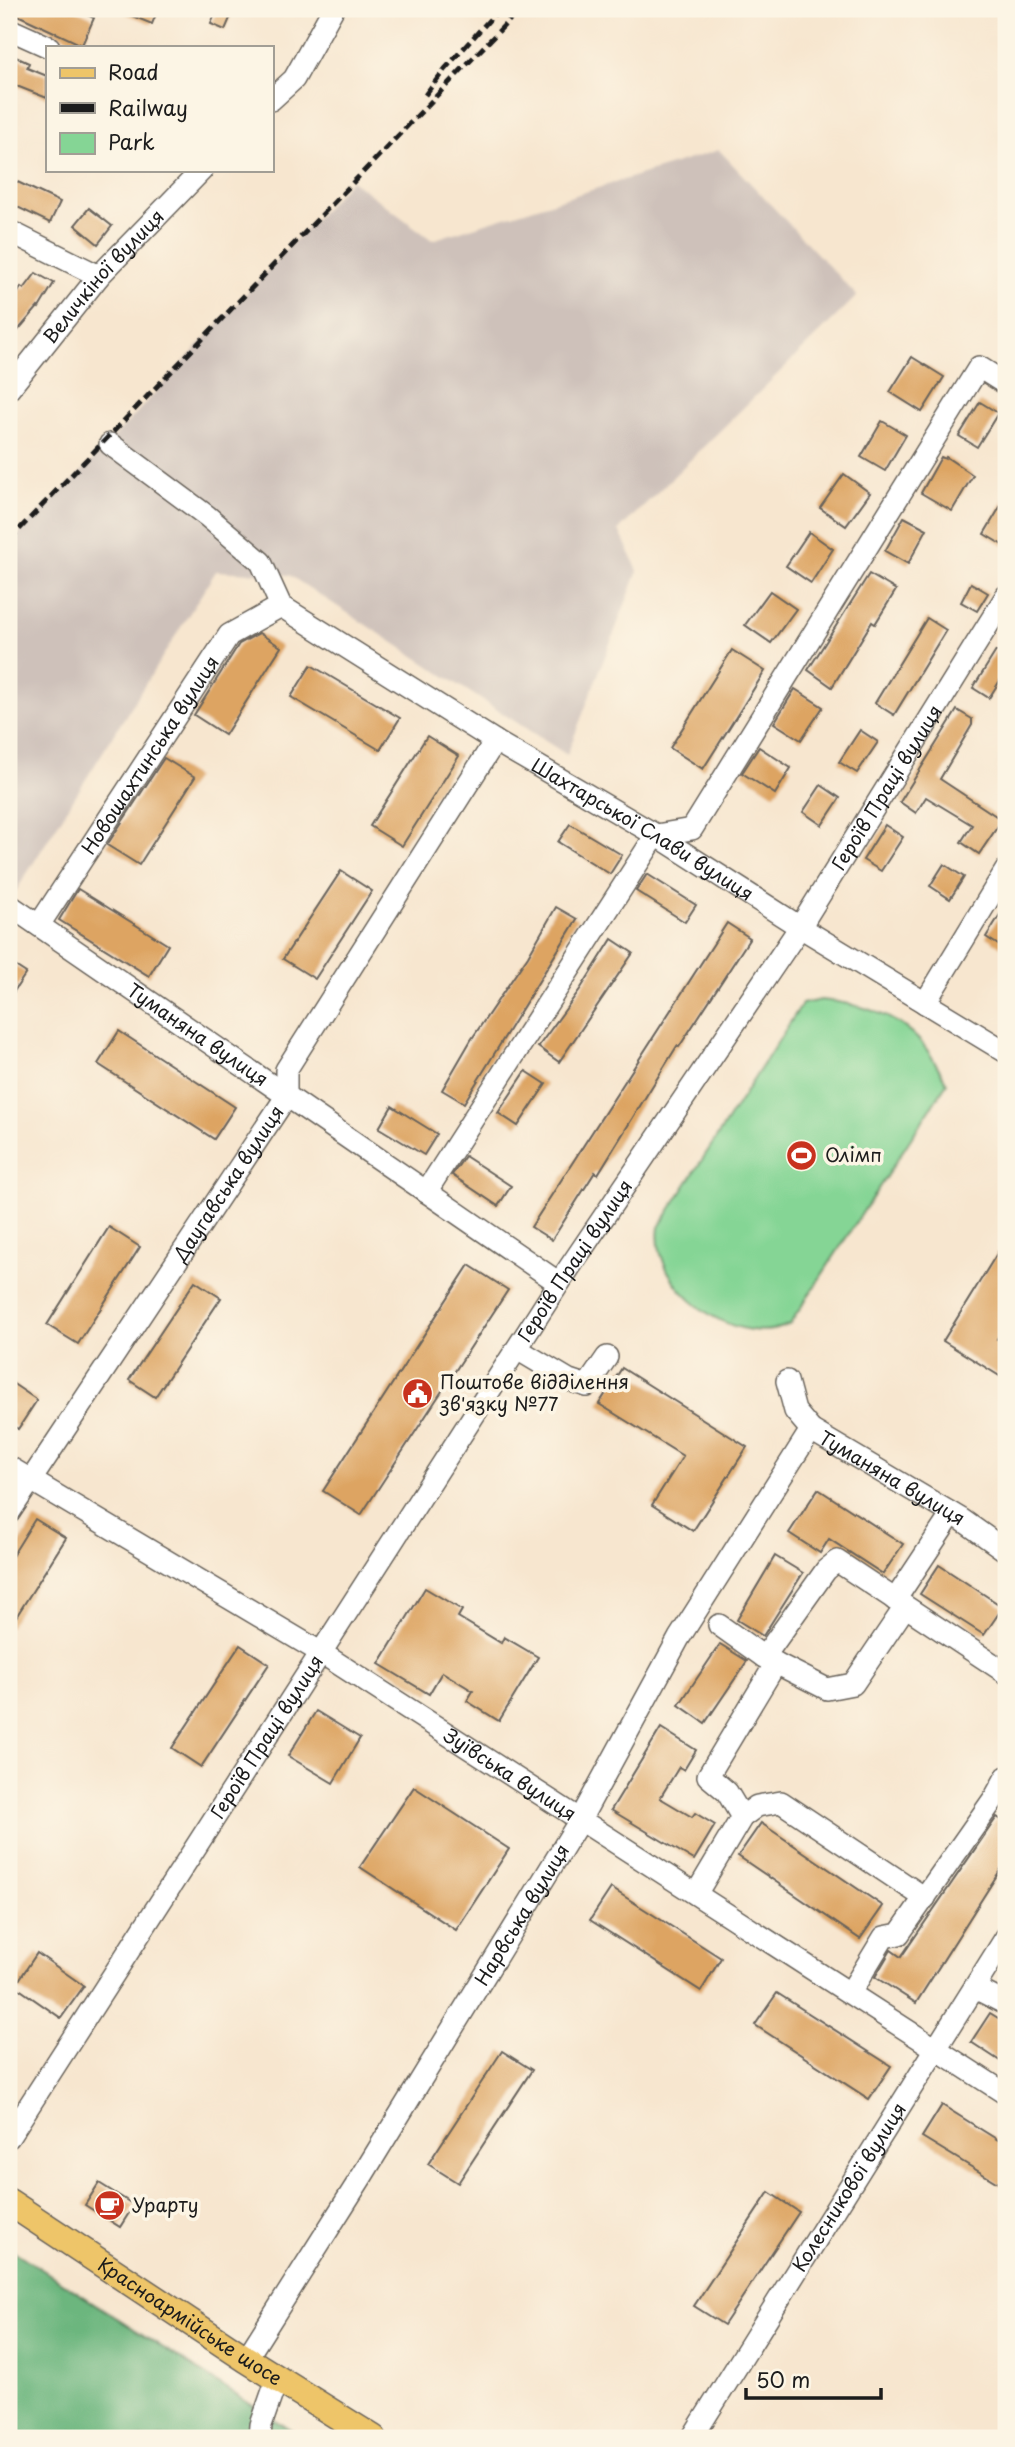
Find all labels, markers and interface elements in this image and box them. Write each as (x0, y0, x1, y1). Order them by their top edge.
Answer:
legend (46, 46, 273, 172)
text: Road (108, 55, 159, 87)
text: Railway (108, 91, 188, 123)
text: Park (108, 125, 155, 157)
street label: Величкіної вулиця (36, 202, 170, 349)
street label: Новошахтинська вулиця (74, 650, 225, 860)
street label: Героїв Праці вулиця (824, 699, 948, 875)
street label: Шахтарської Слави вулиця (527, 750, 759, 907)
street label: Туманяна вулиця (122, 975, 274, 1092)
street label: Даугавська вулиця (165, 1099, 290, 1267)
sports icon: Олімп (785, 1138, 819, 1172)
place label: Олімп (825, 1140, 882, 1168)
street label: Героїв Праці вулиця (510, 1173, 638, 1347)
place label: Поштове відділення зв'язку №77 (439, 1367, 629, 1417)
public building icon: Поштове відділення зв'язку №77 (400, 1376, 434, 1410)
street label: Туманяна вулиця (814, 1423, 971, 1531)
street label: Героїв Праці вулиця (203, 1649, 329, 1824)
street label: Зуївська вулиця (439, 1721, 582, 1827)
street label: Нарвська вулиця (467, 1838, 575, 1991)
street label: Колесникової вулиця (785, 2097, 912, 2277)
cafe icon: Урарту (92, 2188, 126, 2222)
place label: Урарту (132, 2190, 198, 2218)
street label: Красноармійське шосе (93, 2250, 288, 2391)
scale bar (746, 2356, 880, 2400)
text: 50 m (756, 2363, 810, 2395)

